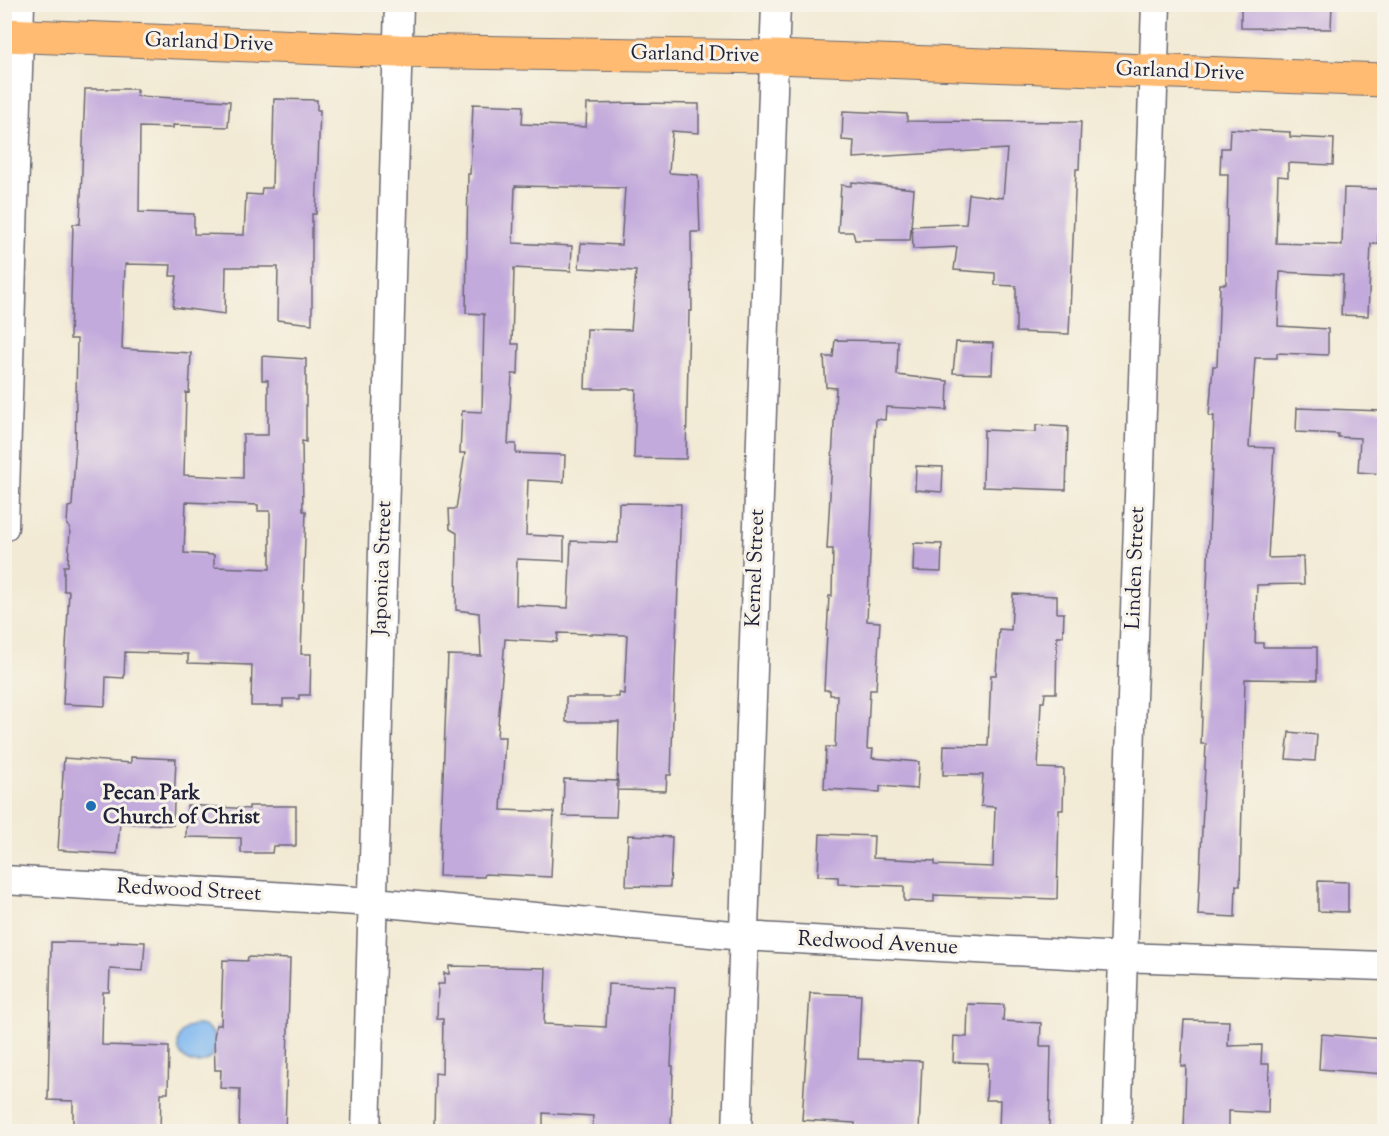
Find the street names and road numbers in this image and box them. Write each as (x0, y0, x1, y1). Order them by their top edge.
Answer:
street label: Garland Drive (144, 26, 274, 60)
street label: Garland Drive (630, 39, 760, 71)
street label: Garland Drive (1115, 55, 1245, 89)
street label: Japonica Street (366, 500, 400, 637)
street label: Linden Street (1119, 506, 1153, 630)
street label: Kernel Street (739, 508, 773, 628)
street label: Redwood Street (116, 872, 262, 910)
street label: Redwood Avenue (797, 925, 959, 963)

